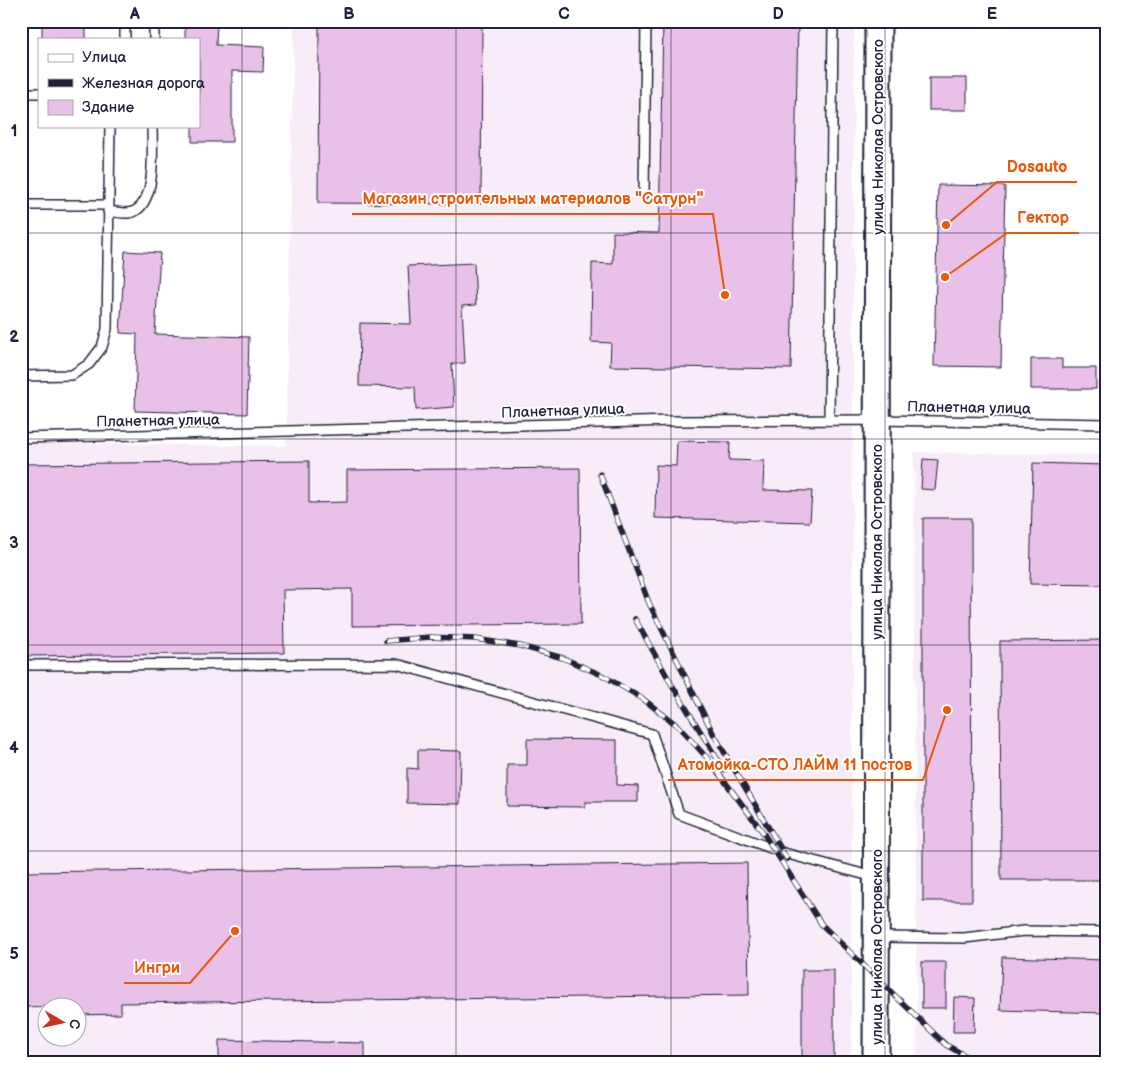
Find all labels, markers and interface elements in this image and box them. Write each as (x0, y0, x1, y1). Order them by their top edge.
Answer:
text: A (129, 5, 140, 24)
text: B (343, 5, 355, 24)
text: C (558, 5, 570, 24)
text: D (772, 5, 784, 24)
text: E (987, 5, 997, 24)
legend (38, 38, 200, 128)
street label: улица Николая Островского (869, 39, 888, 235)
text: Улица (82, 48, 127, 67)
text: Железная дорога (82, 74, 205, 93)
text: Здание (82, 98, 134, 117)
text: 1 (11, 122, 17, 141)
callout: Dosauto (997, 151, 1077, 182)
text: Dosauto (1007, 158, 1067, 177)
callout: Магазин строительных материалов "Сатурн" (352, 183, 713, 214)
text: Магазин строительных материалов "Сатурн" (363, 190, 703, 209)
callout: Гектор (1007, 202, 1079, 233)
text: Гектор (1017, 209, 1070, 228)
text: 2 (9, 328, 19, 347)
street label: Планетная улица (907, 397, 1031, 419)
street label: Планетная улица (501, 399, 625, 423)
street label: Планетная улица (96, 410, 220, 432)
street label: улица Николая Островского (868, 444, 887, 640)
text: 3 (9, 534, 19, 553)
text: 4 (9, 739, 19, 758)
callout: Атомойка-СТО ЛАЙМ 11 постов (668, 749, 923, 780)
text: Атомойка-СТО ЛАЙМ 11 постов (677, 753, 912, 775)
street label: улица Николая Островского (868, 849, 887, 1045)
text: 5 (9, 945, 19, 964)
callout: Ингри (124, 952, 190, 983)
text: Ингри (134, 959, 180, 978)
north arrow (38, 996, 88, 1046)
text: С (65, 1018, 84, 1030)

